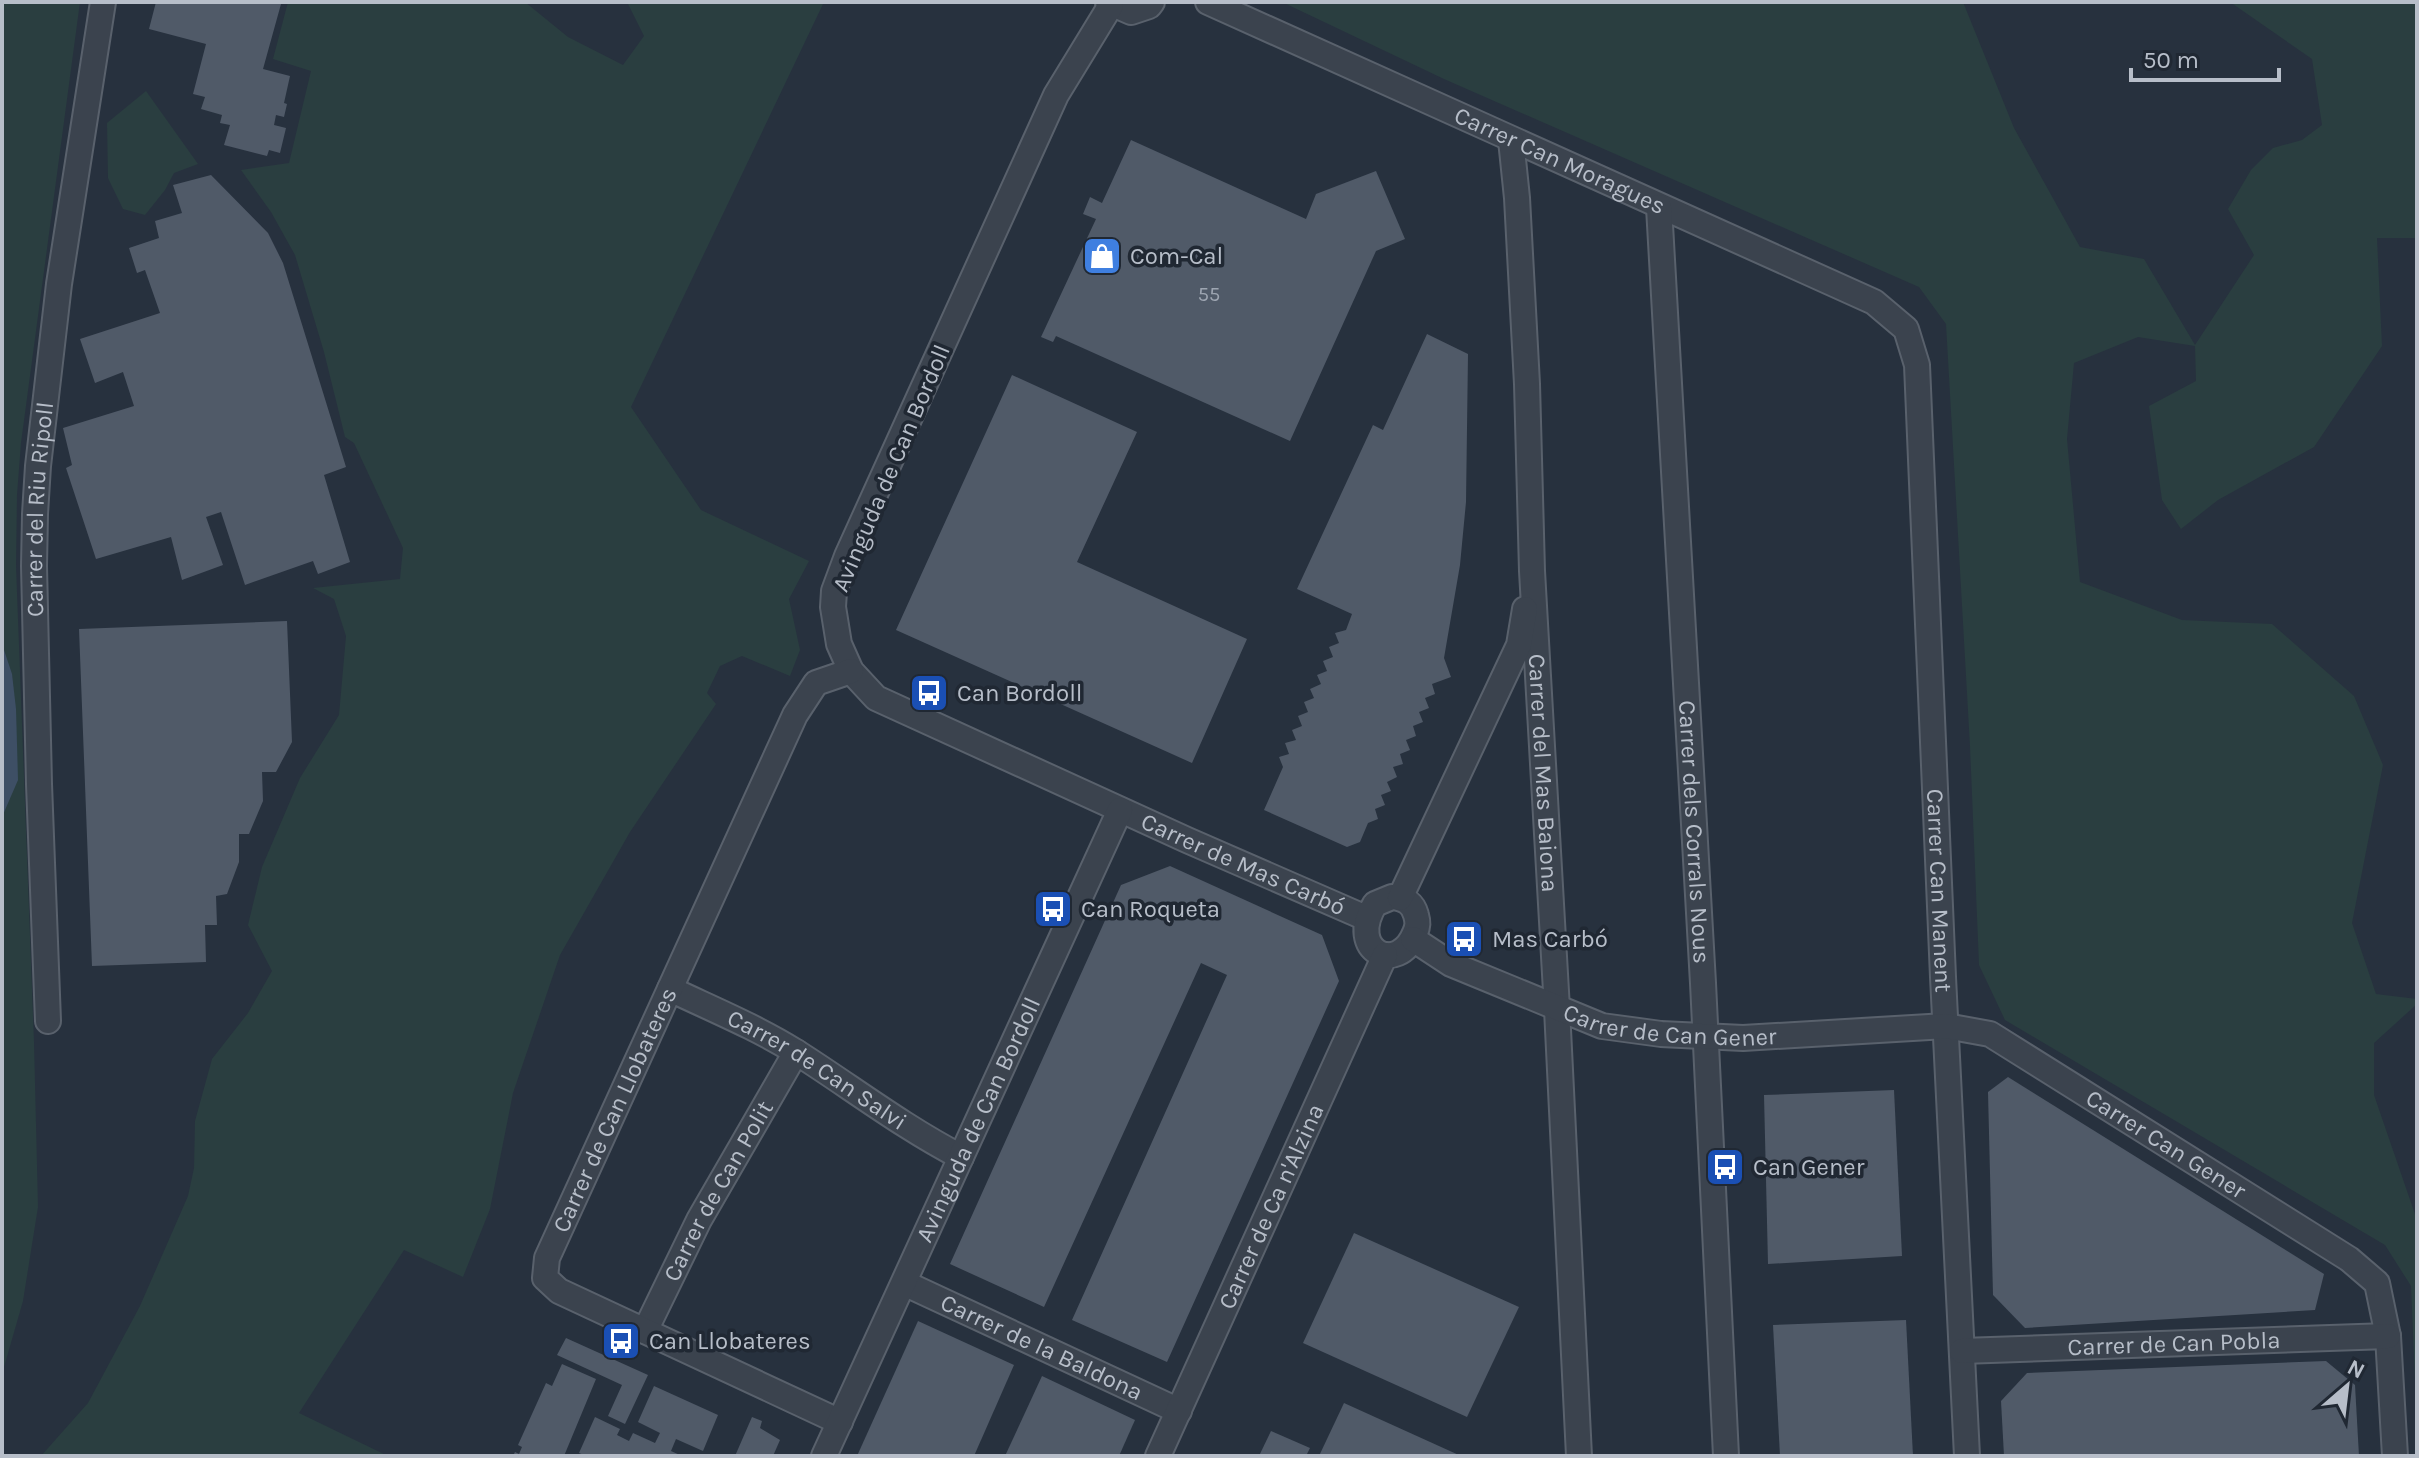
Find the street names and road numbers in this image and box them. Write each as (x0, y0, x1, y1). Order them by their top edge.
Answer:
street label: Carrer Can Moragues (1450, 101, 1670, 220)
street label: Avinguda de Can Bordoll (826, 340, 956, 596)
street label: Carrer del Riu Ripoll (20, 400, 59, 617)
street label: Carrer del Mas Baiona (1523, 653, 1564, 893)
street label: Carrer dels Corrals Nous (1673, 699, 1716, 965)
street label: Carrer Can Manent (1921, 788, 1958, 993)
street label: Carrer de Mas Carbó (1137, 807, 1350, 921)
street label: Carrer de Can Llobateres (547, 983, 683, 1237)
street label: Avinguda de Can Bordoll (910, 993, 1046, 1246)
street label: Carrer de Can Gener (1559, 998, 1778, 1052)
street label: Carrer de Can Salvi (723, 1004, 912, 1136)
street label: Carrer Can Gener (2081, 1084, 2251, 1205)
street label: Carrer de Can Polit (657, 1096, 779, 1286)
street label: Carrer de Ca n'Alzina (1212, 1099, 1330, 1314)
street label: Carrer de la Baldona (936, 1288, 1147, 1406)
street label: Carrer de Can Pobla (2067, 1326, 2281, 1361)

